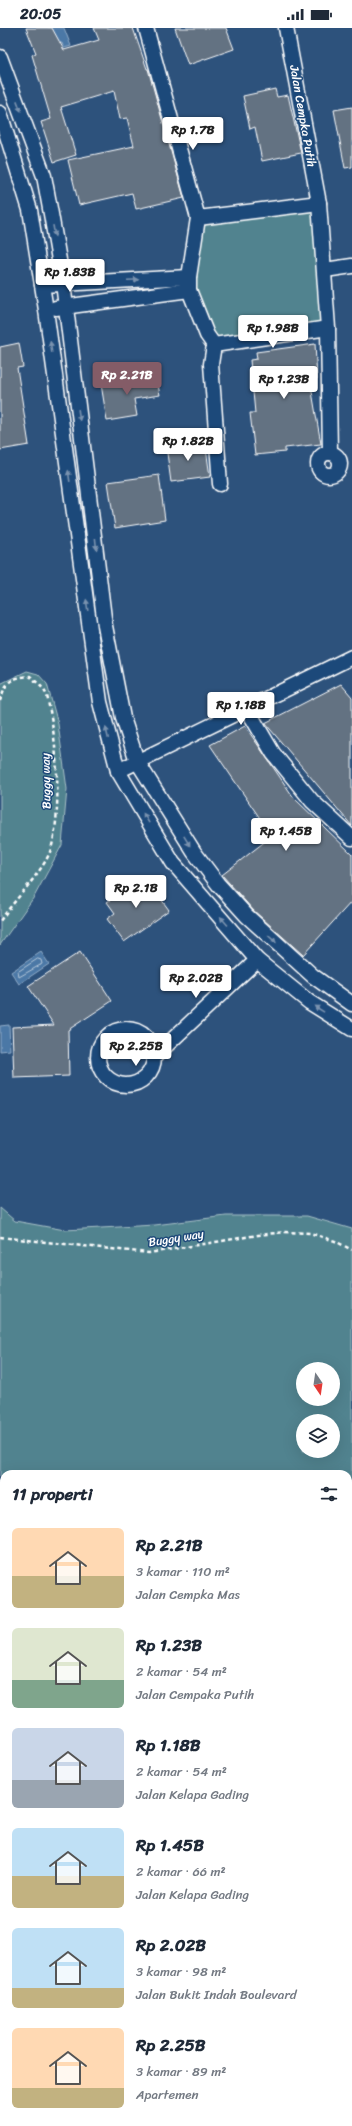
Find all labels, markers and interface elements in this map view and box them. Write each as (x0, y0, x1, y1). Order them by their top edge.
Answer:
text: 20:05 (20, 1, 61, 27)
street label: Jalan Cempka Putih (283, 62, 323, 169)
one-way arrow (16, 101, 22, 113)
pin: Rp 1.7B (156, 117, 230, 151)
text: Rp 1.7B (171, 118, 215, 141)
one-way arrow (52, 225, 58, 237)
pin: Rp 1.83B (29, 259, 111, 293)
text: Rp 1.83B (45, 260, 95, 283)
one-way arrow (127, 277, 139, 284)
pin: Rp 1.98B (232, 315, 314, 349)
text: Rp 1.98B (247, 316, 299, 339)
one-way arrow (48, 341, 54, 353)
pin: Rp 2.21B (86, 362, 168, 396)
text: Rp 2.21B (102, 363, 152, 386)
pin: Rp 1.23B (243, 366, 325, 400)
text: Rp 1.23B (259, 367, 309, 390)
one-way arrow (76, 409, 82, 421)
pin: Rp 1.82B (147, 428, 229, 462)
text: Rp 1.82B (162, 429, 214, 452)
one-way arrow (66, 470, 72, 482)
one-way arrow (93, 538, 99, 550)
one-way arrow (84, 599, 90, 611)
pin: Rp 1.18B (200, 692, 282, 726)
text: Rp 1.18B (216, 693, 266, 716)
one-way arrow (104, 727, 110, 739)
street label: Buggy way (35, 752, 57, 809)
one-way arrow (142, 812, 149, 824)
pin: Rp 1.45B (245, 818, 327, 852)
text: Rp 1.45B (260, 819, 312, 842)
one-way arrow (184, 836, 191, 847)
pin: Rp 2.1B (99, 875, 173, 909)
text: Rp 2.1B (114, 876, 158, 899)
one-way arrow (219, 916, 228, 926)
one-way arrow (267, 935, 278, 944)
pin: Rp 2.02B (155, 965, 237, 999)
text: Rp 2.02B (169, 966, 223, 989)
one-way arrow (313, 1005, 325, 1012)
pin: Rp 2.25B (95, 1033, 177, 1067)
text: Rp 2.25B (109, 1034, 163, 1057)
street label: Buggy way (147, 1223, 206, 1253)
north arrow (296, 1362, 340, 1406)
map controls (296, 1362, 340, 1458)
button: layers (296, 1414, 340, 1458)
text: 11 properti (12, 1479, 92, 1509)
icon: filters (318, 1483, 340, 1505)
text: Rp 2.21B (136, 1530, 203, 1560)
icon: home (44, 1544, 92, 1592)
text: 3 kamar · 110 m² (136, 1560, 230, 1583)
text: Jalan Cempka Mas (136, 1583, 240, 1606)
text: Rp 1.23B (136, 1630, 202, 1660)
icon: home (44, 1644, 92, 1692)
text: 2 kamar · 54 m² (136, 1660, 227, 1683)
text: Jalan Cempaka Putih (136, 1683, 254, 1706)
text: Rp 1.18B (136, 1730, 200, 1760)
icon: home (44, 1744, 92, 1792)
text: 2 kamar · 54 m² (136, 1760, 227, 1783)
text: Jalan Kelapa Gading (136, 1783, 249, 1806)
text: Rp 1.45B (136, 1830, 204, 1860)
icon: home (44, 1844, 92, 1892)
text: 2 kamar · 66 m² (136, 1860, 226, 1883)
text: Jalan Kelapa Gading (136, 1883, 249, 1906)
text: Rp 2.02B (136, 1930, 206, 1960)
icon: home (44, 1944, 92, 1992)
text: 3 kamar · 98 m² (136, 1960, 226, 1983)
text: Jalan Bukit Indah Boulevard (136, 1983, 297, 2006)
text: Rp 2.25B (136, 2030, 206, 2060)
icon: home (44, 2044, 92, 2092)
text: 3 kamar · 89 m² (136, 2060, 226, 2083)
text: Apartemen (136, 2083, 198, 2106)

